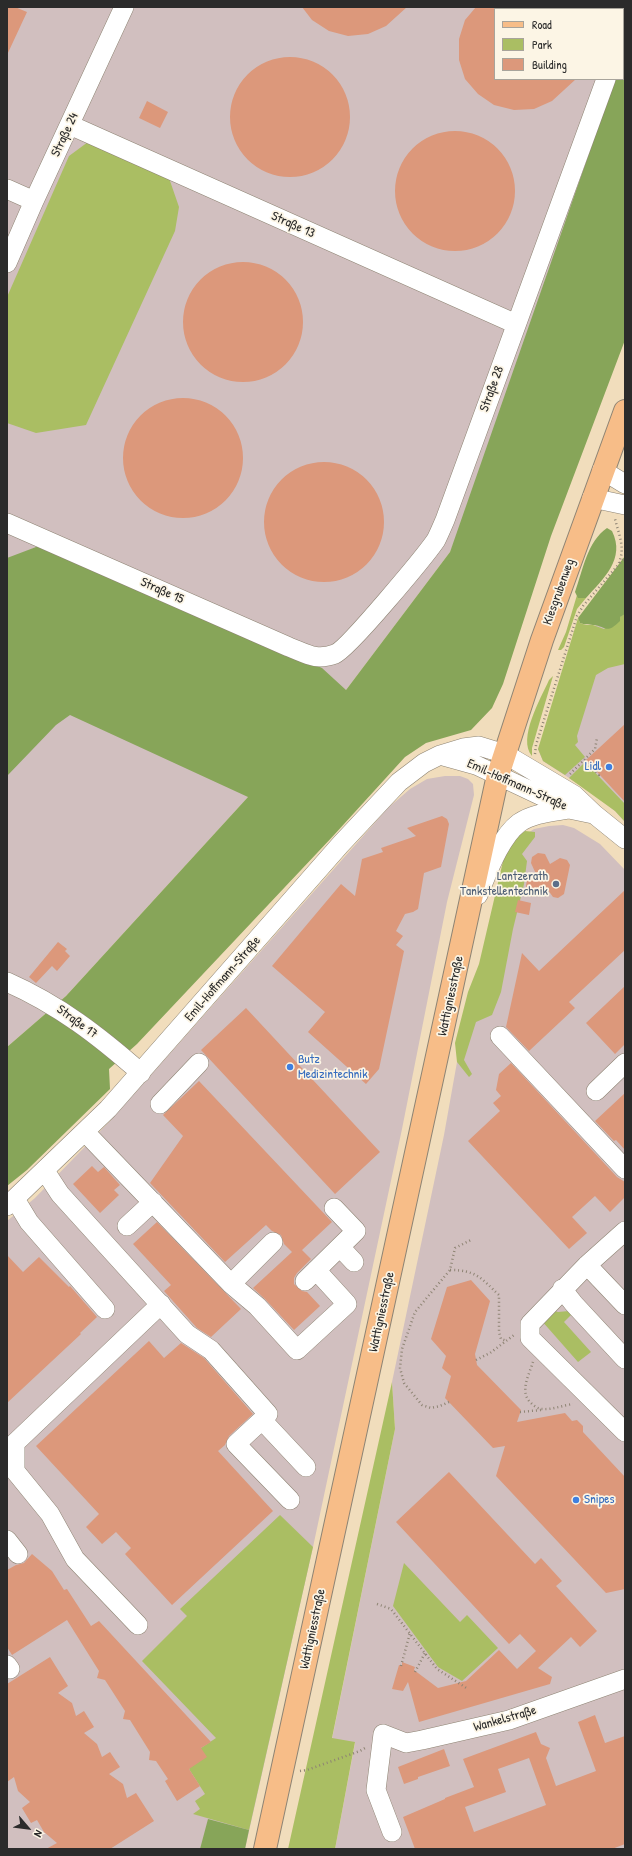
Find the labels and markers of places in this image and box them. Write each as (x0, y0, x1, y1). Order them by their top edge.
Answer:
place label: Lidl (585, 759, 601, 775)
marker: Lidl (604, 762, 614, 772)
place label: Lantzerath Tankstellentechnik (460, 869, 548, 900)
marker: Lantzerath Tankstellentechnik (551, 879, 561, 889)
place label: Butz Medizintechnik (298, 1052, 368, 1083)
marker: Butz Medizintechnik (285, 1062, 295, 1072)
place label: Snipes (584, 1492, 614, 1508)
marker: Snipes (571, 1495, 581, 1505)

